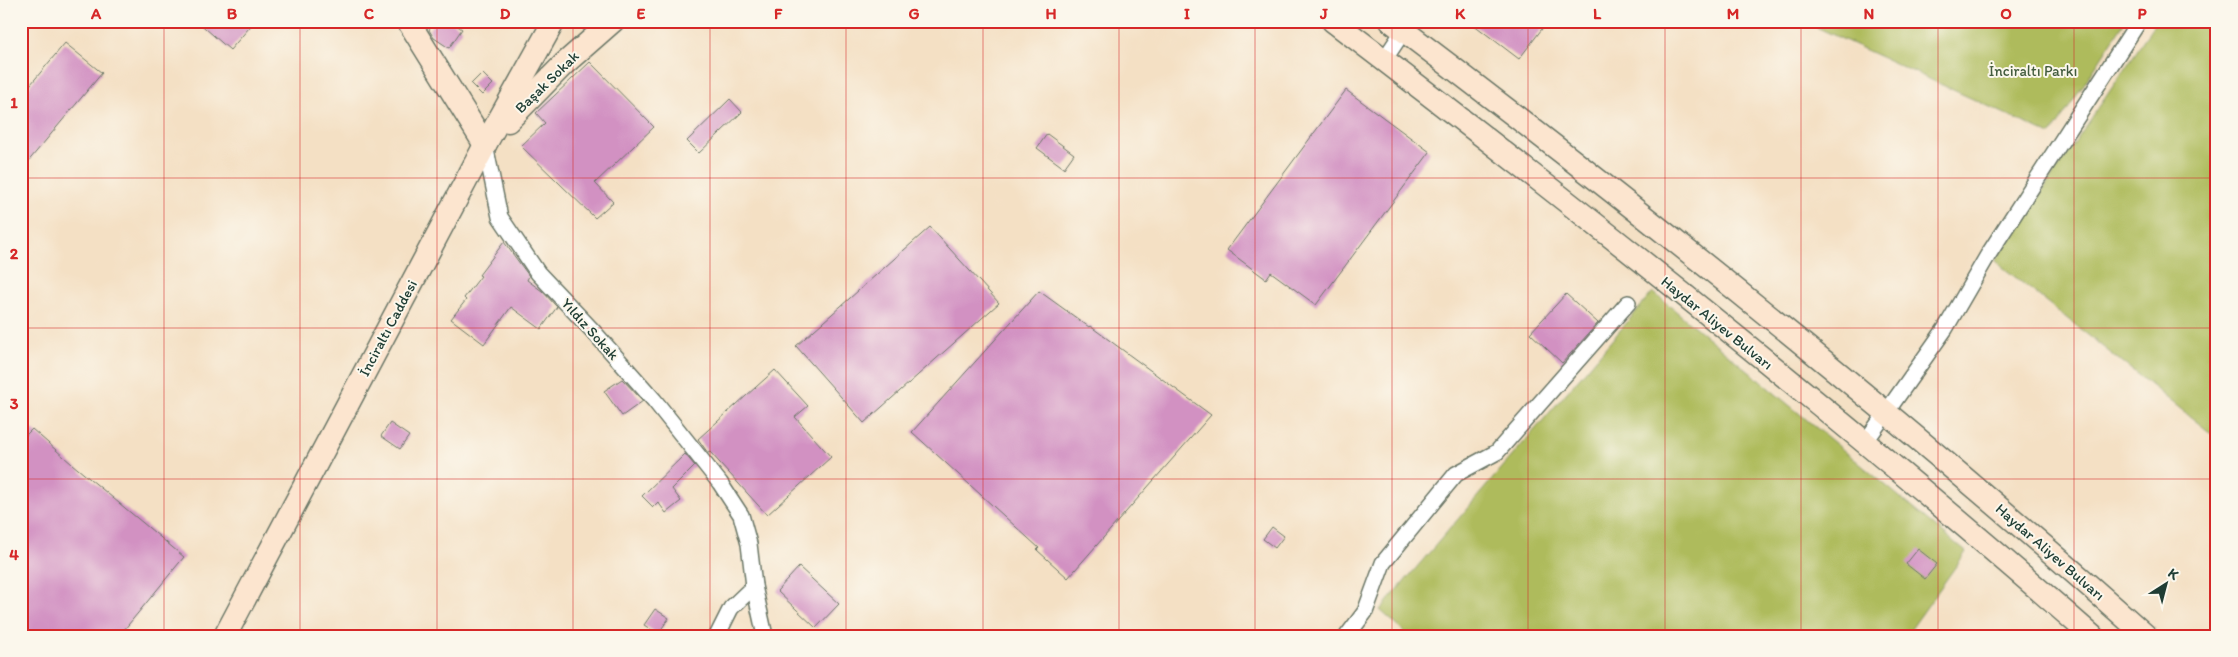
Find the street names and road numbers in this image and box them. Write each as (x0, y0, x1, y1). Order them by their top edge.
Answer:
street label: Başak Sokak (511, 47, 583, 117)
street label: Haydar Aliyev Bulvarı (1657, 272, 1777, 374)
street label: İnciraltı Caddesi (355, 277, 421, 379)
street label: Yıldız Sokak (557, 294, 623, 364)
street label: Haydar Aliyev Bulvarı (1992, 500, 2108, 604)

